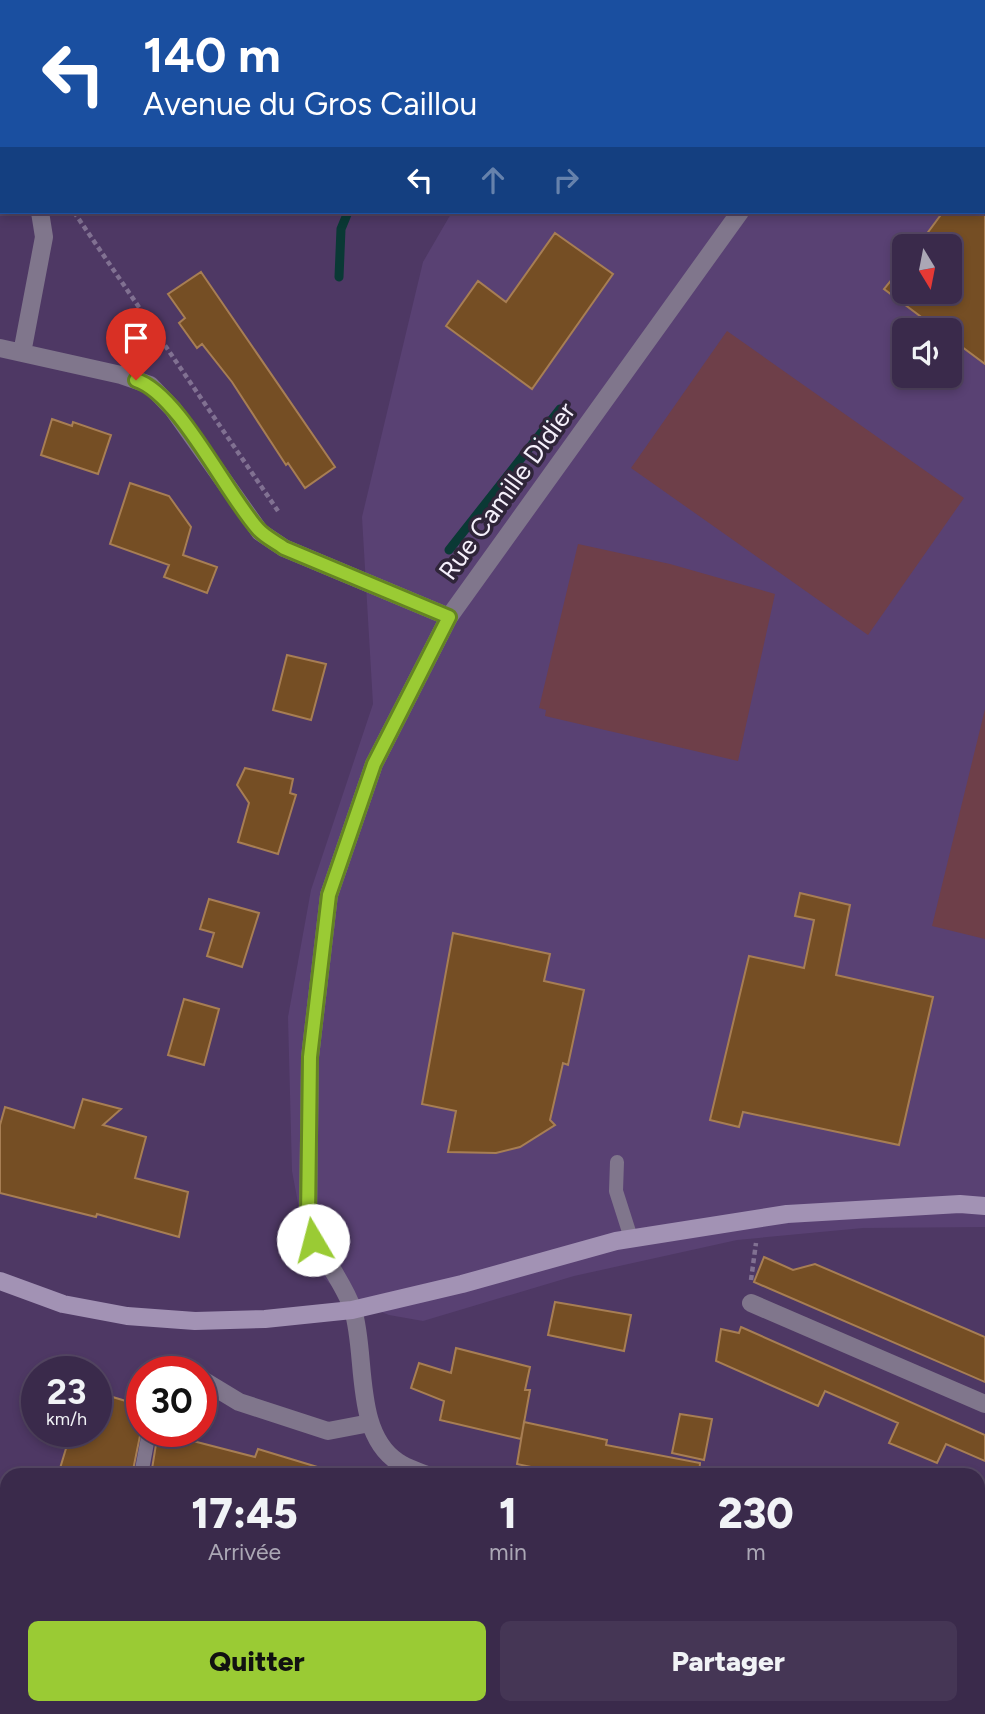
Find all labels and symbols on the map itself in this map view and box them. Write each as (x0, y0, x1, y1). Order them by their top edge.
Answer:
north arrow (892, 234, 962, 304)
pin (106, 308, 166, 380)
street label: Rue Camille Didier (432, 396, 582, 586)
position arrow (276, 1203, 350, 1277)
speed limit sign: 30 (126, 1356, 217, 1447)

